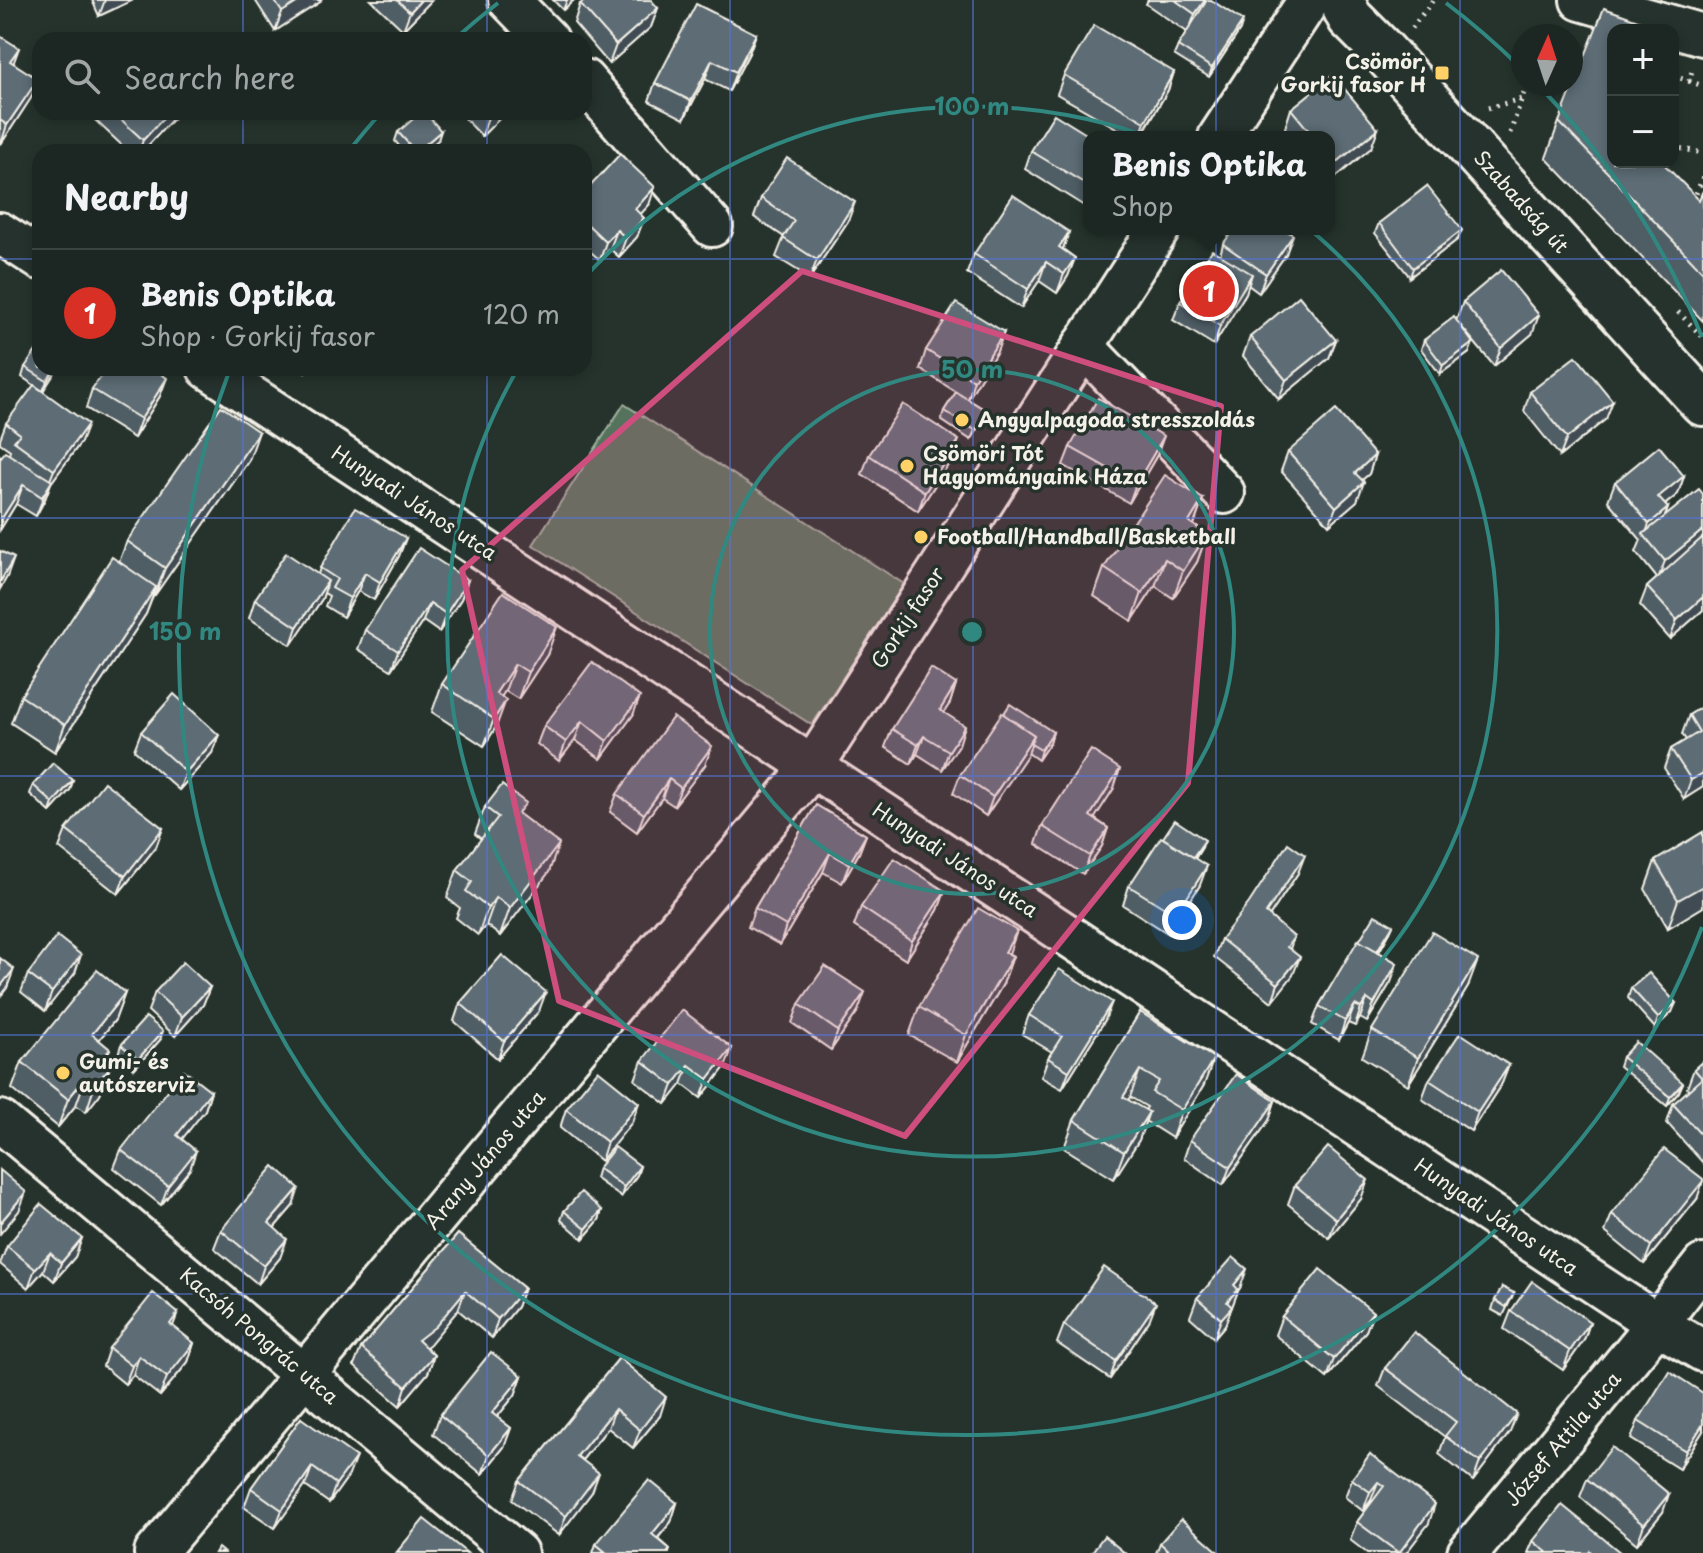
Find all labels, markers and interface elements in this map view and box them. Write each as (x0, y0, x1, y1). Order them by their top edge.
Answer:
north arrow (1511, 24, 1583, 96)
map controls (1607, 24, 1679, 168)
button: + (1607, 24, 1679, 96)
search box (32, 32, 592, 120)
place label: Csömör, Gorkij fasor H (1281, 46, 1426, 99)
icon: search (60, 54, 104, 98)
text: Search here (124, 54, 296, 99)
marker: Csömör, Gorkij fasor H (1433, 64, 1451, 82)
text: 100 m (935, 87, 1009, 123)
button: − (1607, 96, 1679, 168)
popup (1083, 131, 1335, 235)
text: Benis Optika (1111, 141, 1307, 186)
street label: Szabadság út (1467, 143, 1576, 260)
text: Nearby (64, 170, 189, 222)
text: Shop (1111, 186, 1173, 225)
pin: 1 (1183, 261, 1235, 321)
text: Benis Optika (140, 271, 336, 316)
text: 1 (84, 294, 96, 333)
text: 120 m (483, 294, 560, 333)
text: Shop · Gorkij fasor (140, 316, 375, 355)
text: 50 m (941, 350, 1003, 386)
place label: Angyalpagoda stresszoldás (978, 404, 1255, 434)
marker: Angyalpagoda stresszoldás (953, 411, 971, 429)
street label: Hunyadi János utca (326, 437, 503, 567)
place label: Csömöri Tót Hagyományaink Háza (923, 438, 1148, 491)
marker: Csömöri Tót Hagyományaink Háza (898, 457, 916, 475)
place label: Football/Handball/Basketball (937, 521, 1236, 551)
marker: Football/Handball/Basketball (912, 528, 930, 546)
street label: Gorkij fasor (863, 560, 952, 674)
text: 150 m (149, 612, 221, 648)
centre of rings (958, 618, 986, 646)
street label: Hunyadi János utca (867, 794, 1044, 924)
your location (1162, 900, 1202, 940)
place label: Gumi- és autószerviz (79, 1046, 196, 1099)
marker: Gumi- és autószerviz (54, 1064, 72, 1082)
street label: Arany János utca (417, 1083, 551, 1235)
street label: Hunyadi János utca (1409, 1150, 1584, 1282)
street label: Kacsóh Pongrác utca (174, 1260, 346, 1411)
street label: József Attila utca (1497, 1364, 1628, 1512)

